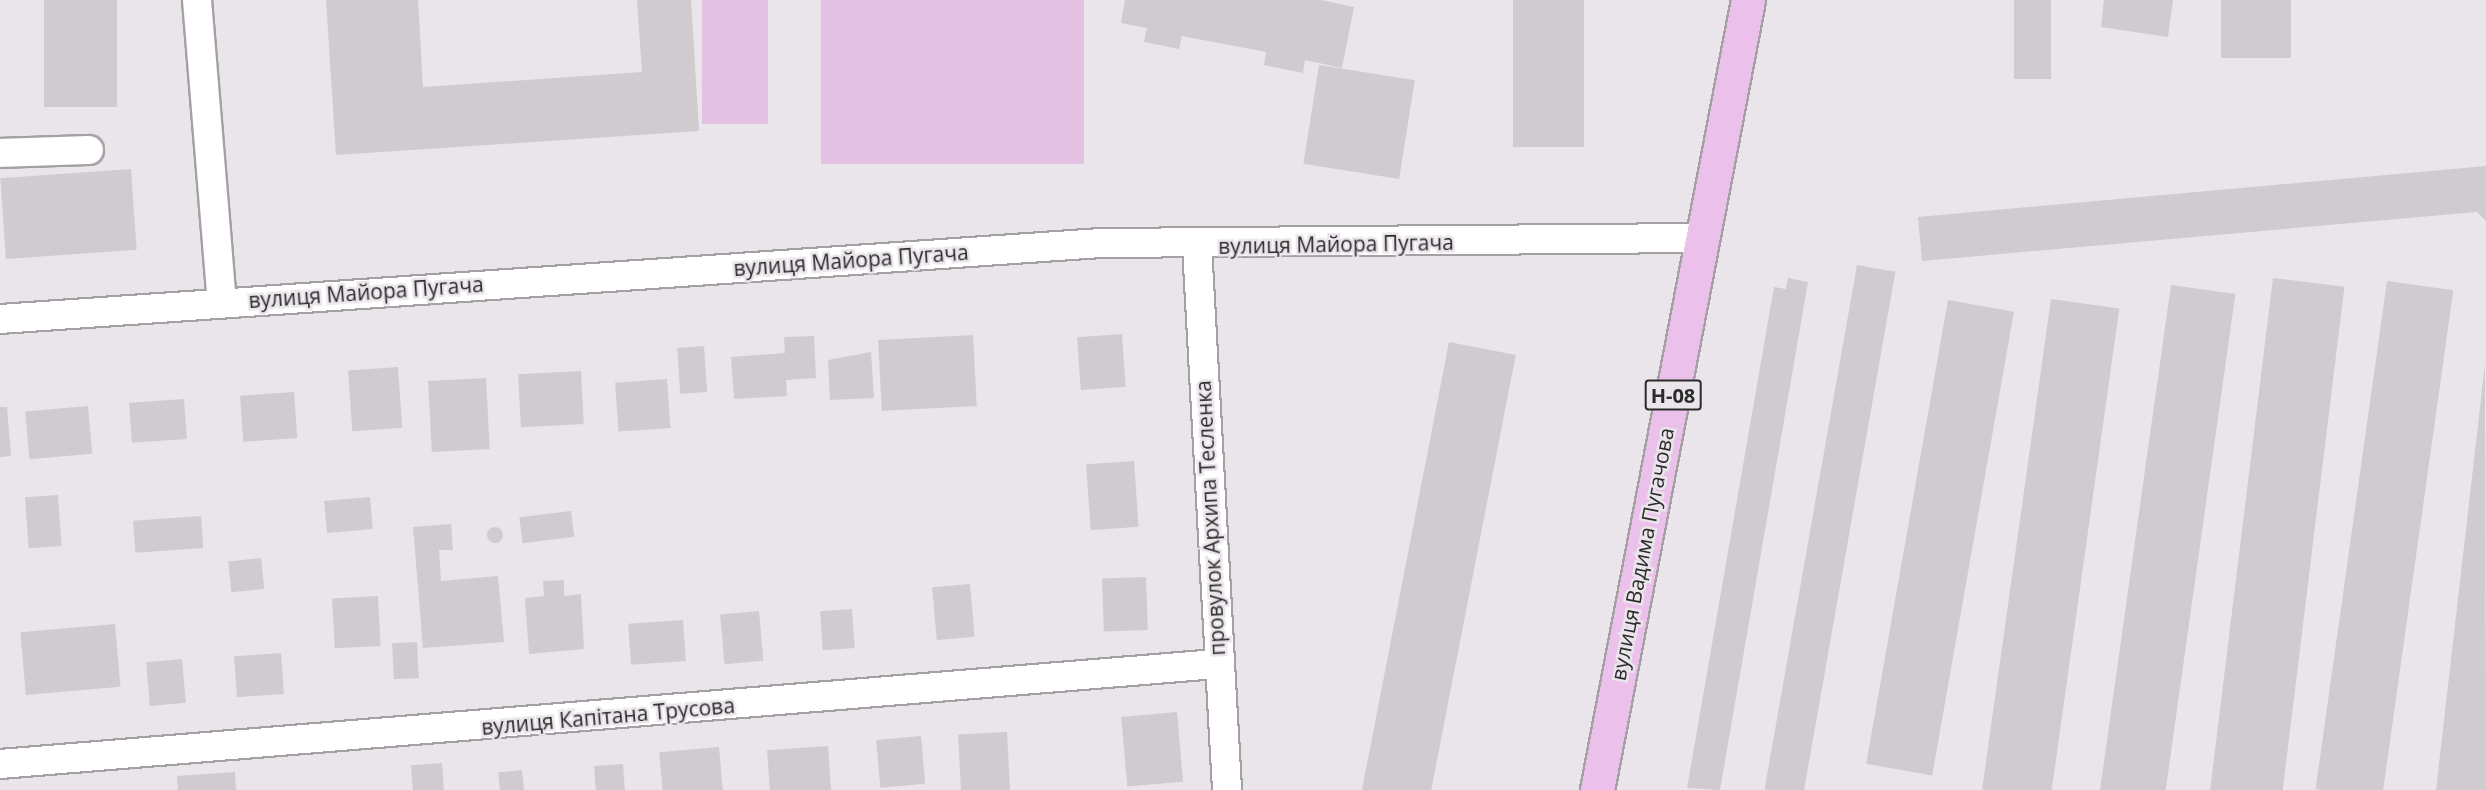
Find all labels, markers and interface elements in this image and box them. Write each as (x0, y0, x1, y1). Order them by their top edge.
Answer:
street label: вулиця Майора Пугача (1218, 229, 1454, 259)
street label: вулиця Майора Пугача (733, 239, 969, 281)
street label: вулиця Майора Пугача (248, 271, 484, 313)
road number: Н-08 (1644, 378, 1702, 412)
street label: провулок Архипа Тесленка (1190, 380, 1230, 656)
street label: вулиця Вадима Пугачова (1605, 425, 1679, 683)
street label: вулиця Капітана Трусова (480, 692, 736, 740)

